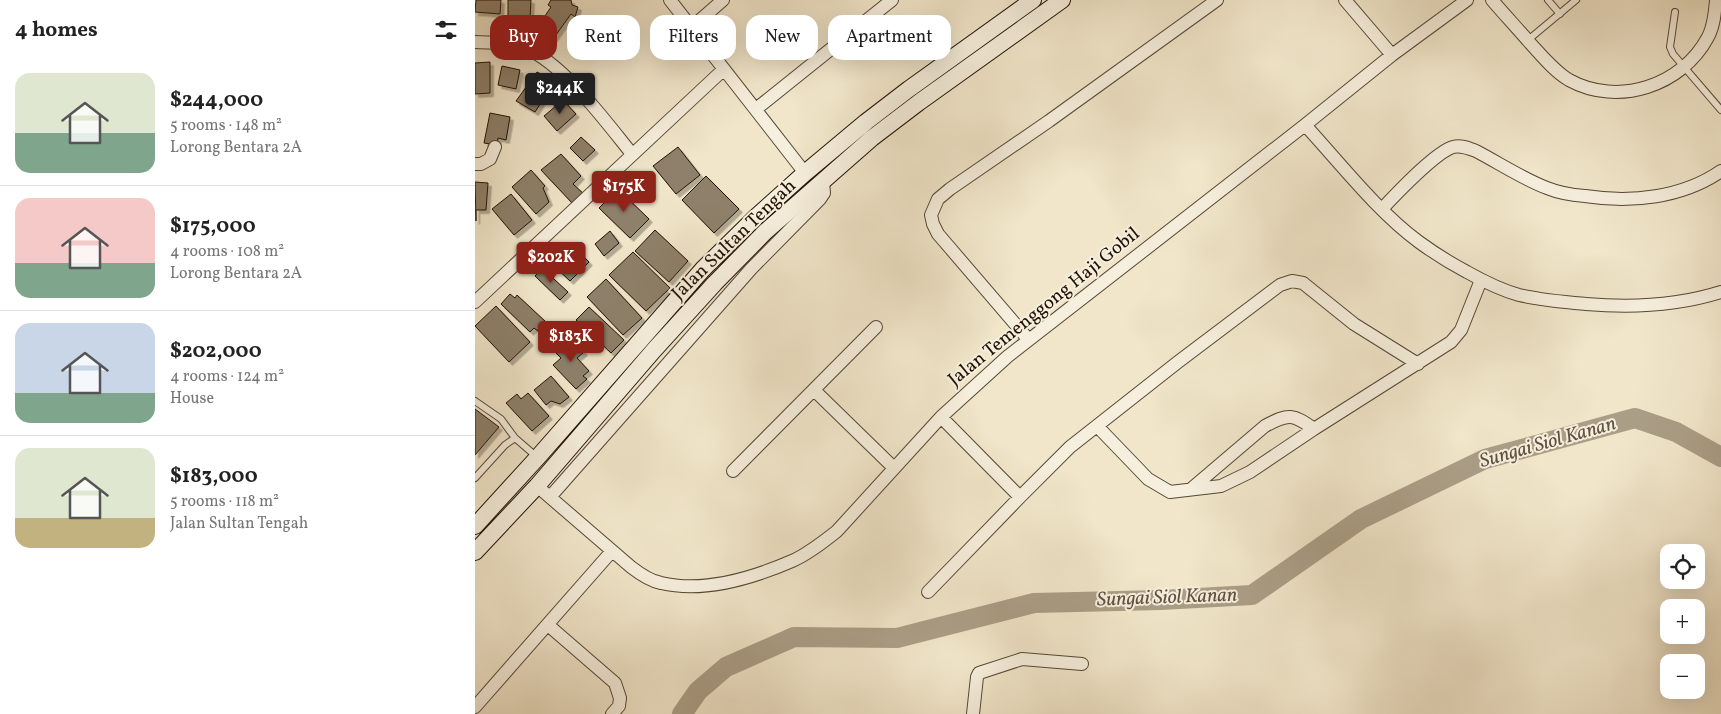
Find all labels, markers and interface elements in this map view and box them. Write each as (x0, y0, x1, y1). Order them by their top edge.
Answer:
chip: Buy (490, 15, 557, 60)
chip: Rent (567, 15, 640, 60)
chip: Filters (650, 15, 736, 60)
chip: New (746, 15, 818, 60)
chip: Apartment (828, 15, 951, 60)
text: 4 homes (15, 16, 98, 45)
icon: filters (432, 16, 460, 44)
pin: $244K (525, 72, 595, 115)
text: $244K (536, 78, 584, 100)
text: $244,000 (170, 86, 263, 115)
icon: home (55, 93, 115, 153)
text: 5 rooms · 148 m² (170, 115, 282, 137)
text: Lorong Bentara 2A (170, 137, 302, 159)
pin: $175K (589, 170, 659, 213)
street label: Jalan Sultan Tengah (666, 174, 802, 306)
text: $175K (603, 176, 645, 198)
text: $175,000 (170, 212, 256, 241)
icon: home (55, 218, 115, 278)
street label: Jalan Temenggong Haji Gobil (943, 221, 1146, 393)
text: 4 rooms · 108 m² (170, 241, 284, 263)
pin: $202K (516, 242, 586, 284)
text: $202K (528, 247, 574, 269)
text: Lorong Bentara 2A (170, 263, 302, 285)
pin: $183K (536, 320, 606, 363)
text: $183K (549, 326, 593, 348)
text: $202,000 (170, 337, 262, 366)
icon: home (55, 343, 115, 403)
text: 4 rooms · 124 m² (170, 366, 284, 388)
text: House (170, 388, 214, 410)
water label: Sungai Siol Kanan (1477, 410, 1619, 476)
text: $183,000 (170, 462, 258, 491)
icon: home (55, 468, 115, 528)
text: 5 rooms · 118 m² (170, 491, 279, 513)
text: Jalan Sultan Tengah (170, 513, 308, 535)
map controls (1660, 544, 1705, 699)
button: locate (1660, 544, 1705, 589)
water label: Sungai Siol Kanan (1096, 582, 1238, 614)
button: + (1660, 599, 1705, 644)
button: − (1660, 654, 1705, 699)

